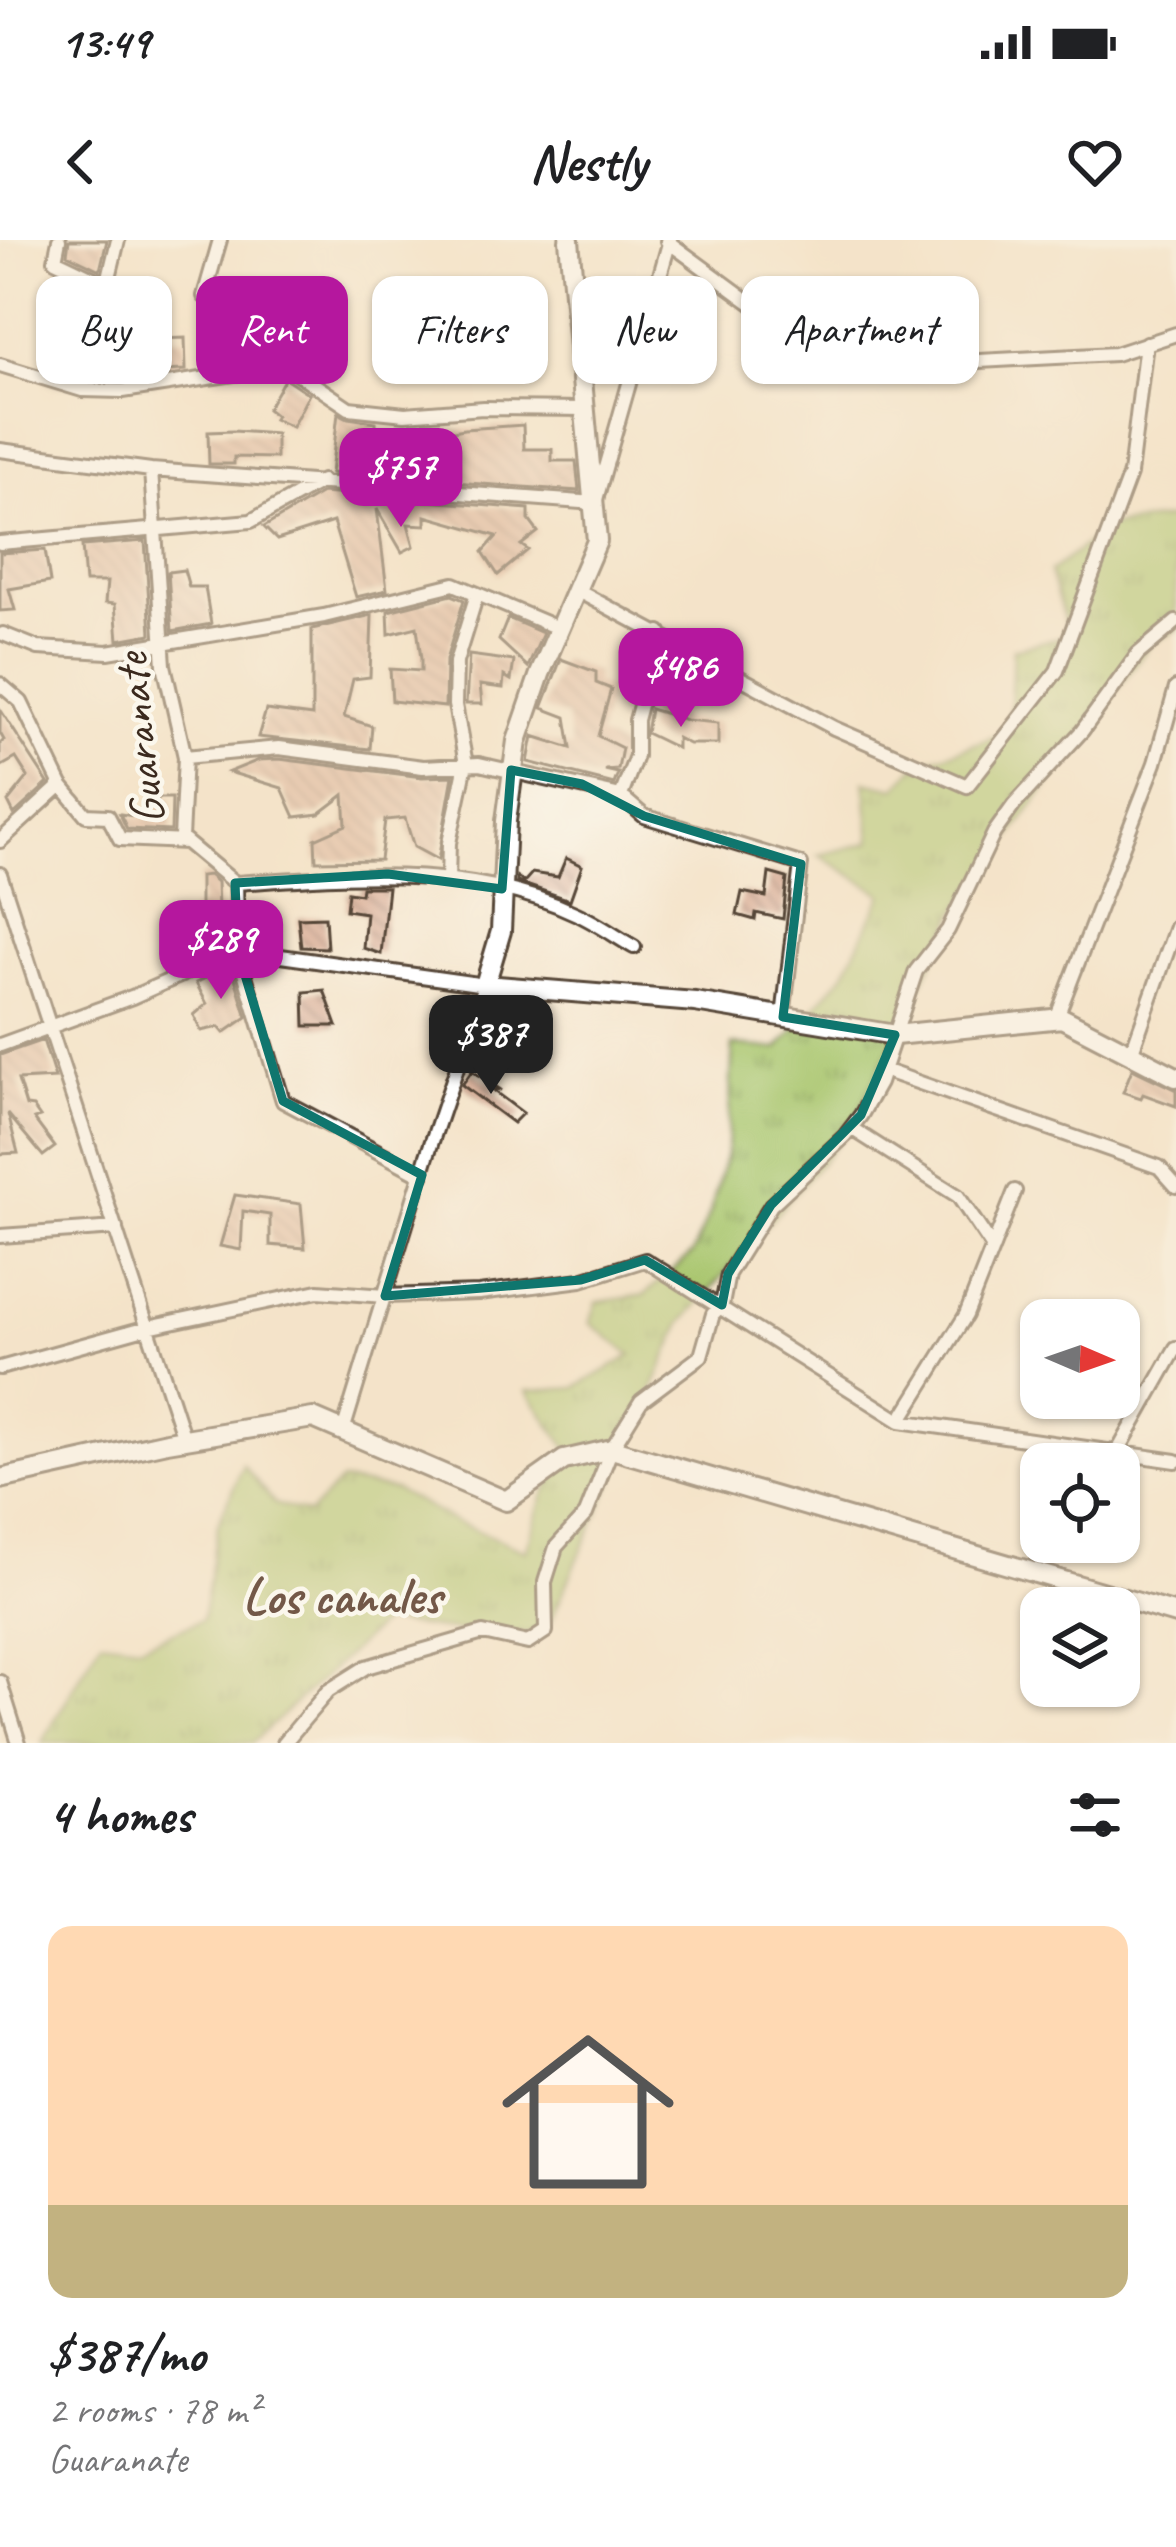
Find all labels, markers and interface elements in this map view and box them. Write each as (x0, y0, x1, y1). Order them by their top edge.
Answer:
text: 13:49 (60, 14, 149, 71)
text: Nestly (530, 128, 646, 196)
icon: back (48, 129, 114, 195)
icon: heart (1062, 129, 1128, 195)
chip: Buy (36, 276, 172, 384)
chip: Rent (196, 276, 348, 384)
chip: Filters (372, 276, 548, 384)
chip: New (572, 276, 717, 384)
chip: Apartment (741, 276, 979, 384)
pin: $757 (330, 428, 472, 530)
text: $757 (366, 442, 436, 491)
pin: $486 (610, 628, 752, 730)
text: $486 (645, 642, 717, 691)
street label: Guaranate (100, 647, 178, 827)
pin: $289 (150, 900, 292, 1002)
text: $289 (186, 914, 256, 963)
pin: $387 (420, 995, 562, 1097)
text: $387 (456, 1009, 526, 1058)
north arrow (1020, 1299, 1140, 1419)
map controls (1020, 1299, 1140, 1707)
button: locate (1020, 1443, 1140, 1563)
district label: Los canales (243, 1564, 446, 1628)
button: layers (1020, 1587, 1140, 1707)
icon: filters (1062, 1782, 1128, 1848)
text: 4 homes (48, 1783, 192, 1847)
icon: home (480, 2004, 696, 2220)
text: $387/mo (48, 2322, 205, 2386)
text: 2 rooms · 78 m² (48, 2386, 259, 2435)
text: Guaranate (48, 2435, 187, 2484)

